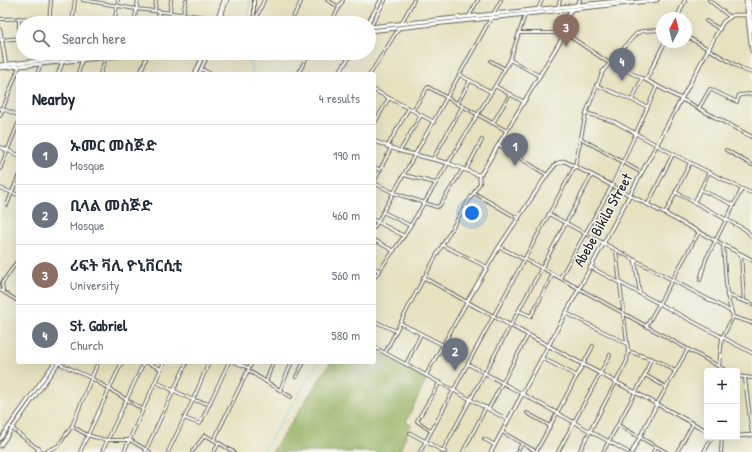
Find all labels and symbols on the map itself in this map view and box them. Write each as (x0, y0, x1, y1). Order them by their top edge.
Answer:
north arrow (656, 12, 692, 48)
pin: 3 (553, 14, 579, 47)
pin: 4 (609, 48, 635, 81)
pin: 1 (502, 133, 528, 166)
street label: Abebe Bikila Street (568, 169, 637, 270)
your location (462, 203, 482, 223)
pin: 2 (442, 338, 468, 371)

